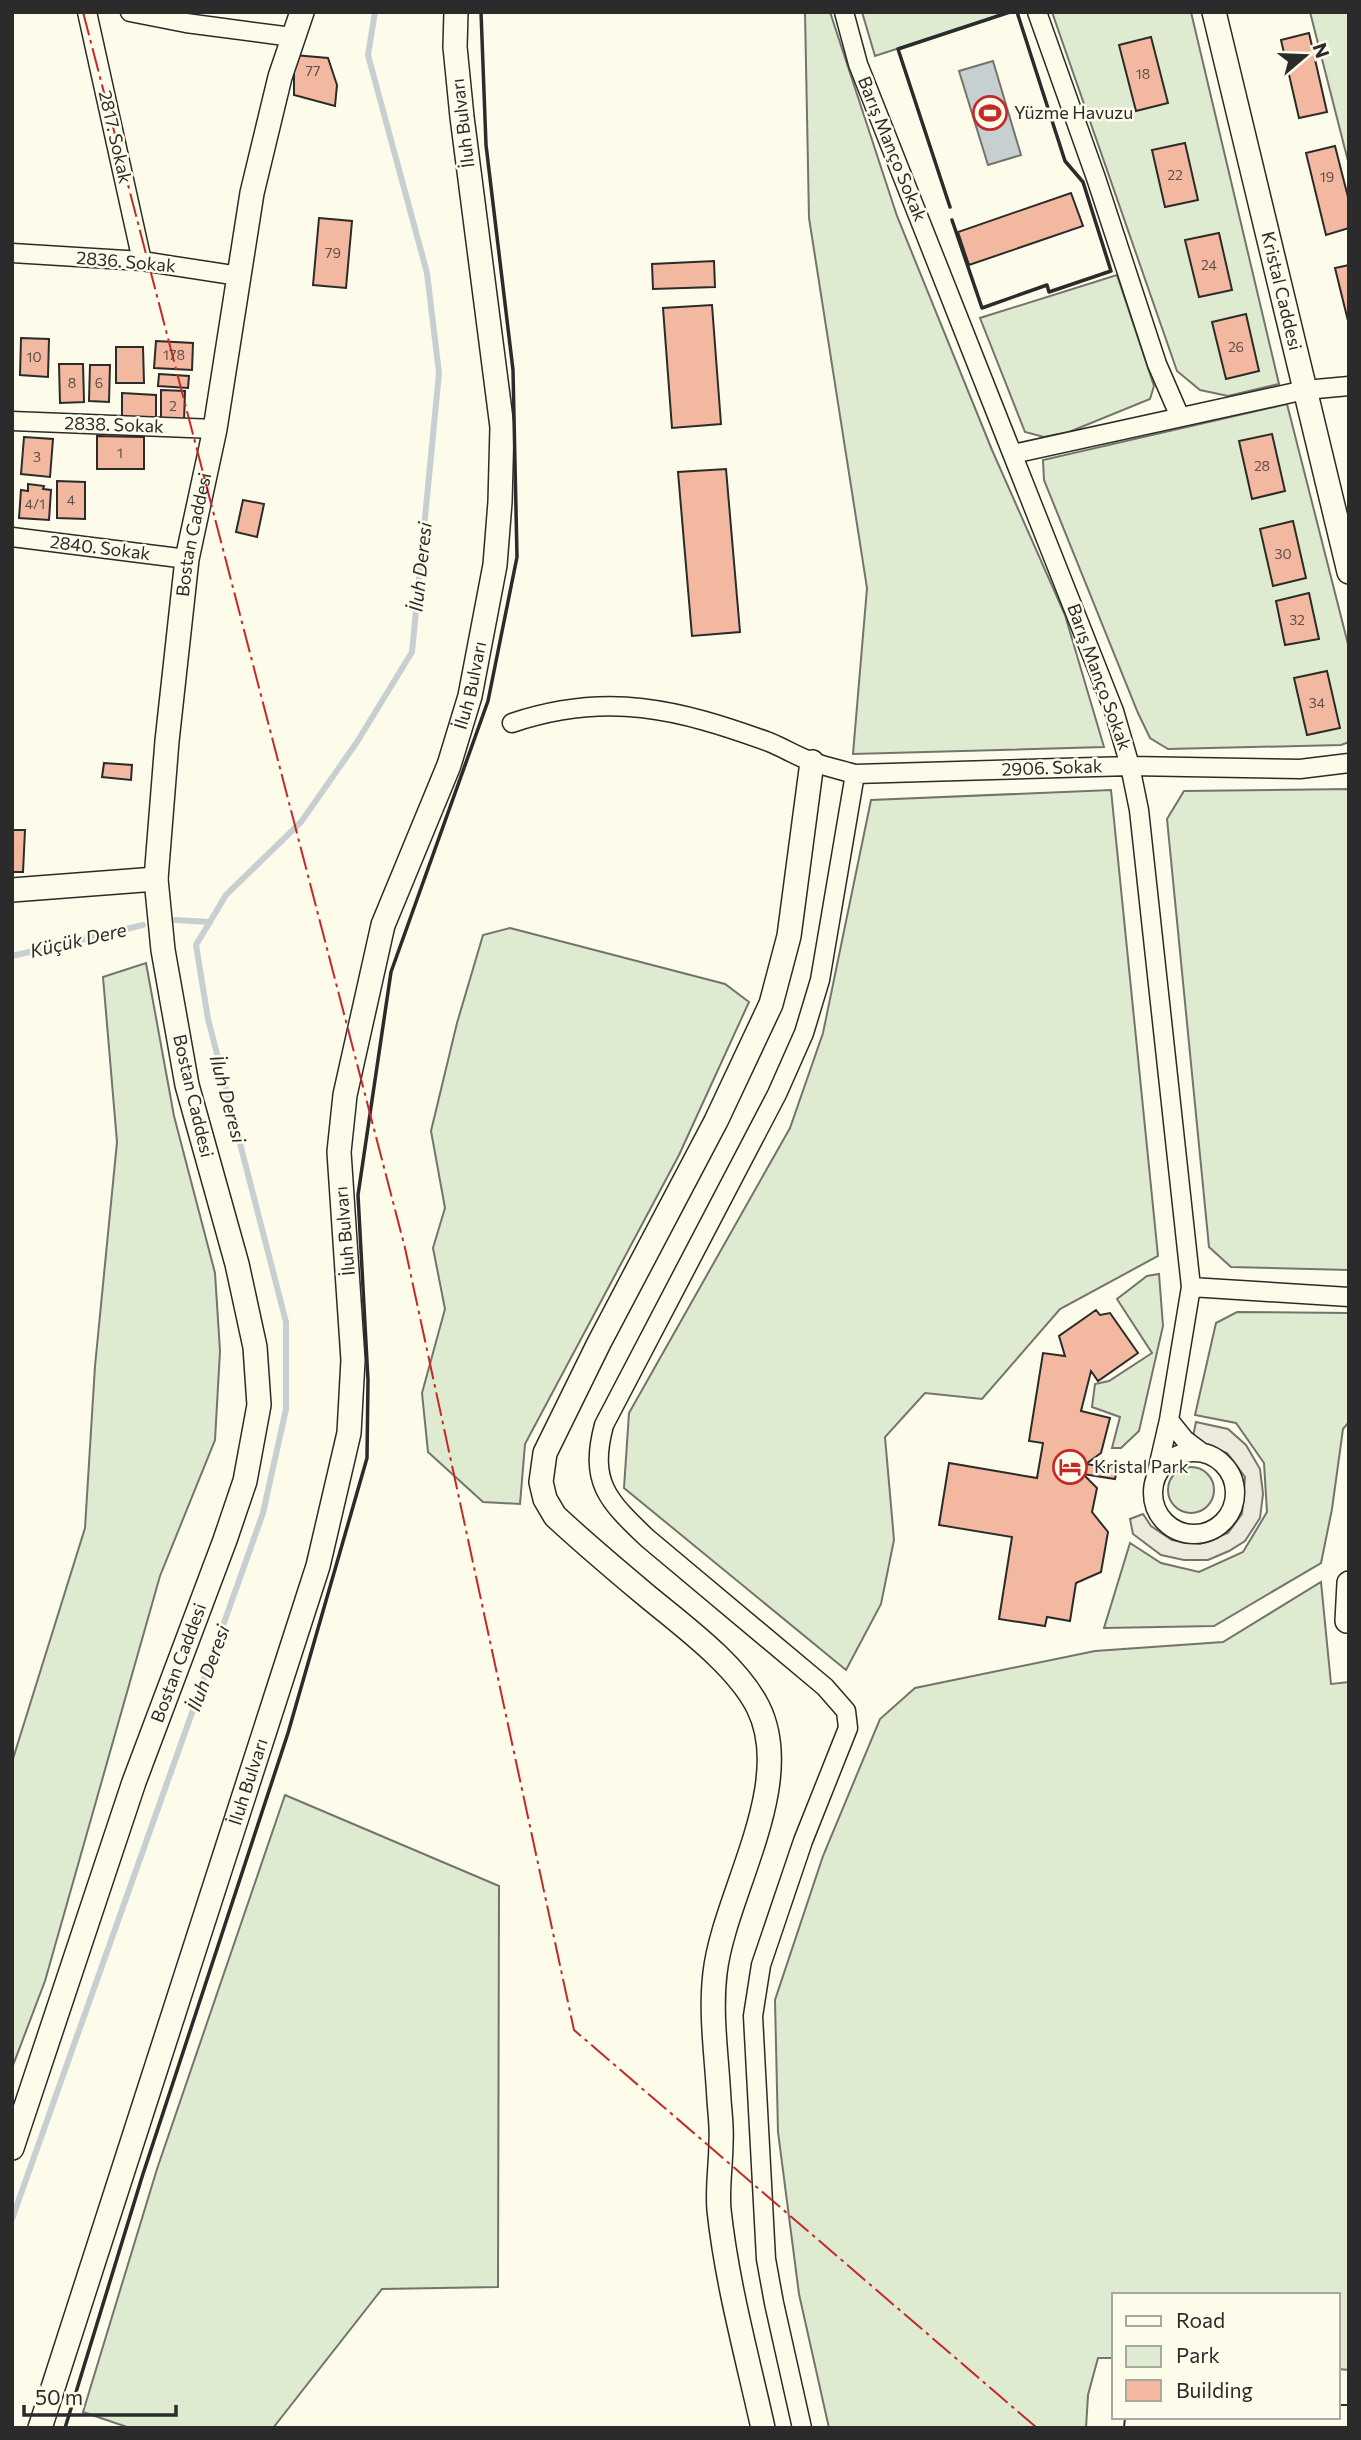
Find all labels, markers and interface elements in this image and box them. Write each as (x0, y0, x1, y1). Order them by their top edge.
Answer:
north arrow (1270, 21, 1340, 91)
text: N (1308, 40, 1335, 61)
house number: 77 (306, 62, 320, 79)
house number: 18 (1136, 65, 1150, 82)
street label: Barış Manço Sokak (854, 73, 932, 225)
street label: İluh Bulvarı (446, 77, 478, 169)
street label: 2817. Sokak (95, 88, 137, 186)
sports icon: Yüzme Havuzu (971, 94, 1009, 132)
place label: Yüzme Havuzu (1014, 101, 1133, 123)
house number: 22 (1167, 166, 1183, 183)
house number: 19 (1320, 168, 1334, 185)
street label: Kristal Caddesi (1257, 229, 1307, 353)
house number: 79 (325, 244, 341, 261)
street label: 2836. Sokak (75, 246, 177, 276)
house number: 24 (1201, 256, 1218, 273)
house number: 26 (1228, 338, 1244, 355)
house number: 178 (163, 346, 185, 363)
house number: 10 (26, 348, 42, 365)
house number: 8 (68, 374, 76, 391)
house number: 6 (95, 374, 103, 391)
house number: 2 (169, 397, 177, 414)
street label: 2838. Sokak (64, 411, 164, 437)
house number: 1 (117, 444, 123, 461)
house number: 3 (33, 448, 41, 465)
house number: 28 (1254, 457, 1270, 474)
street label: Bostan Caddesi (171, 470, 215, 598)
house number: 4 (67, 491, 76, 508)
house number: 4/1 (25, 495, 45, 512)
water label: İluh Deresi (403, 520, 436, 613)
street label: 2840. Sokak (49, 530, 152, 564)
house number: 30 (1274, 545, 1292, 562)
street label: Barış Manço Sokak (1063, 600, 1137, 753)
house number: 32 (1289, 611, 1305, 628)
street label: İluh Bulvarı (448, 639, 490, 732)
house number: 34 (1309, 694, 1326, 711)
street label: 2906. Sokak (1001, 754, 1103, 780)
water label: Küçük Dere (27, 917, 128, 962)
street label: Bostan Caddesi (169, 1032, 219, 1160)
water label: İluh Deresi (206, 1052, 252, 1146)
street label: İluh Bulvarı (329, 1185, 359, 1277)
hotel icon: Kristal Park (1051, 1448, 1089, 1486)
place label: Kristal Park (1094, 1455, 1189, 1477)
street label: Bostan Caddesi (145, 1600, 210, 1725)
water label: İluh Deresi (181, 1621, 234, 1714)
street label: İluh Bulvarı (223, 1735, 272, 1828)
legend (1112, 2293, 1340, 2419)
text: Road (1176, 2307, 1225, 2332)
text: Park (1176, 2342, 1220, 2367)
scale bar (24, 2374, 177, 2418)
text: Building (1176, 2377, 1253, 2402)
text: 50 m (35, 2384, 83, 2409)

